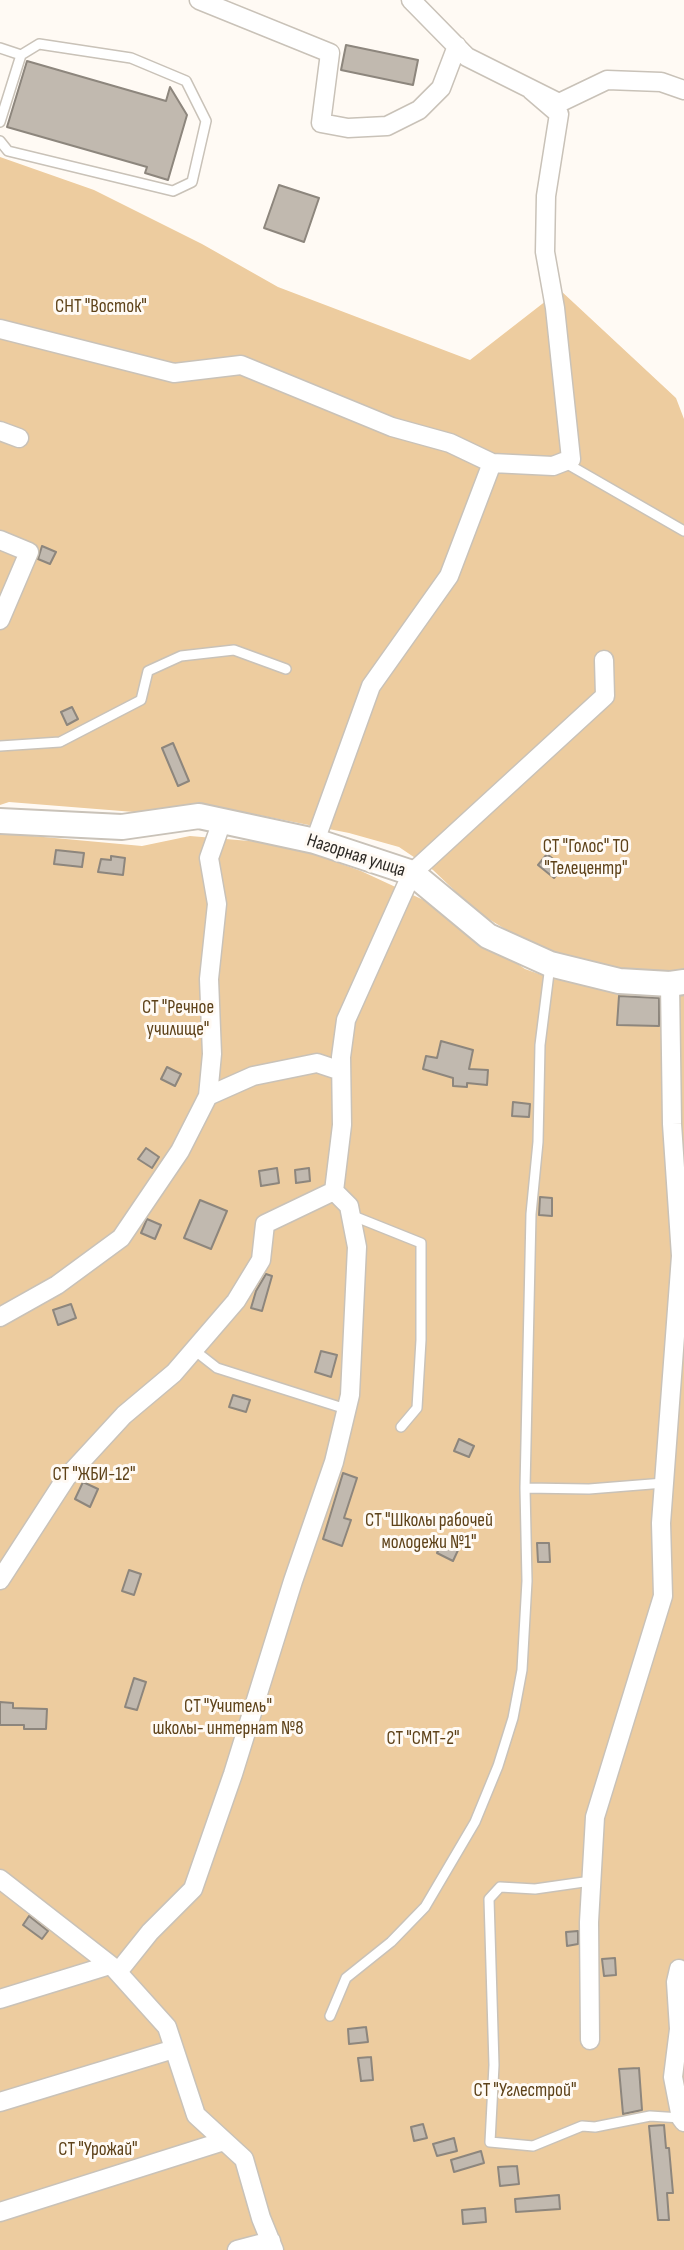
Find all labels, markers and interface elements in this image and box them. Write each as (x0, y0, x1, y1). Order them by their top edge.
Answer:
park label: СНТ "Восток" (55, 296, 147, 318)
street label: Нагорная улица (304, 829, 408, 883)
park label: СТ "Голос" ТО "Телецентр" (543, 836, 629, 880)
park label: СТ "Речное училище" (142, 997, 214, 1041)
park label: СТ "ЖБИ-12" (53, 1464, 135, 1486)
park label: СТ "Школы рабочей молодежи №1" (365, 1510, 493, 1554)
park label: СТ "Учитель" школы- интернат №8 (153, 1696, 303, 1740)
park label: СТ "СМТ-2" (386, 1728, 460, 1750)
park label: СТ "Углестрой" (474, 2080, 576, 2102)
park label: СТ "Урожай" (58, 2139, 138, 2161)

